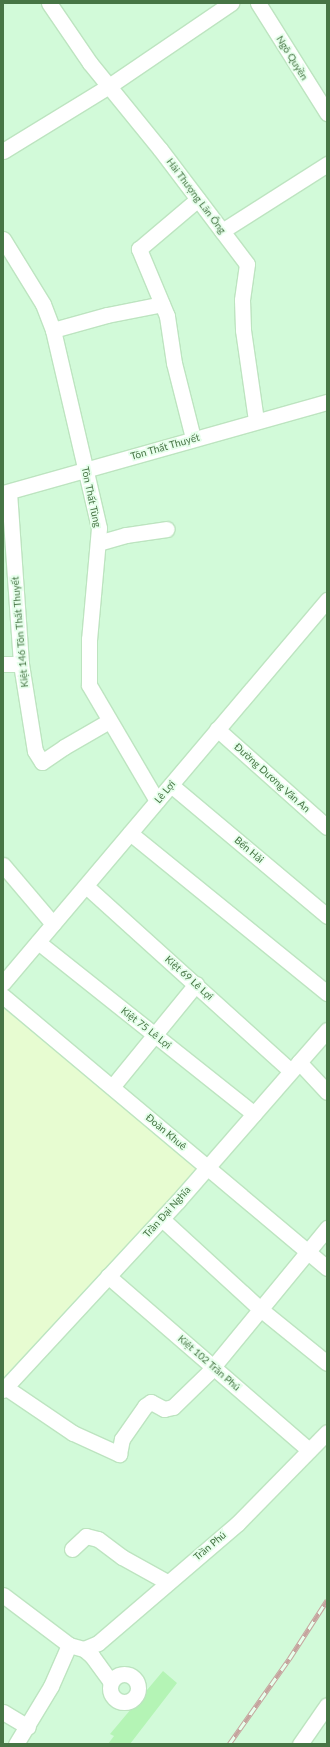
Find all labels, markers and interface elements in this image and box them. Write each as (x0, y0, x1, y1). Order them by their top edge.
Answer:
street label: Ngô Quyền (274, 34, 310, 82)
street label: Hải Thượng Lãn Ông (164, 156, 228, 236)
street label: Tôn Thất Thuyết (129, 431, 201, 463)
street label: Tôn Thất Tùng (79, 465, 103, 529)
street label: Kiệt 146 Tôn Thất Thuyết (9, 576, 31, 688)
street label: Đường Dương Văn An (231, 741, 313, 815)
street label: Lê Lợi (152, 778, 178, 806)
street label: Bến Hải (232, 834, 266, 866)
street label: Kiệt 69 Lê Lợi (163, 953, 215, 1003)
street label: Kiệt 75 Lê Lợi (118, 1005, 174, 1051)
street label: Đoàn Khuê (143, 1112, 189, 1152)
street label: Trần Đại Nghĩa (141, 1184, 193, 1240)
street label: Kiệt 102 Trần Phú (175, 1333, 243, 1393)
street label: Trần Phú (191, 1529, 229, 1563)

